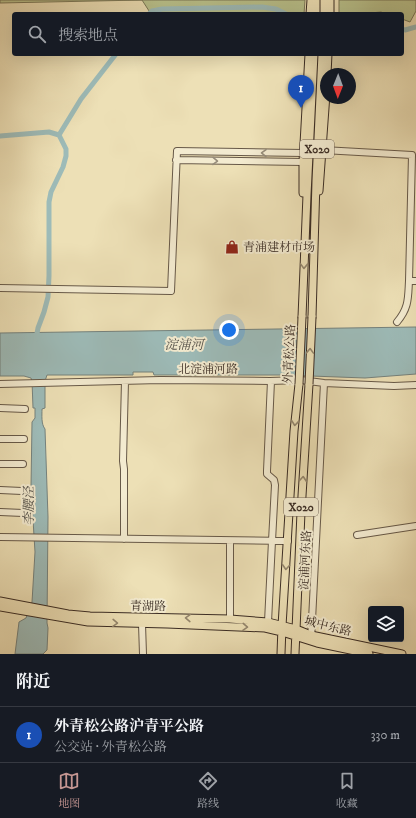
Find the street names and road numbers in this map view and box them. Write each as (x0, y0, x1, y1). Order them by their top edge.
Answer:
road number: X020 (300, 140, 334, 158)
street label: 外青松公路 (280, 324, 299, 384)
street label: 北淀浦河路 (178, 362, 238, 377)
road number: X020 (284, 498, 318, 516)
street label: 淀浦河东路 (296, 530, 315, 590)
street label: 青湖路 (130, 599, 166, 614)
street label: 城中东路 (303, 613, 353, 640)

